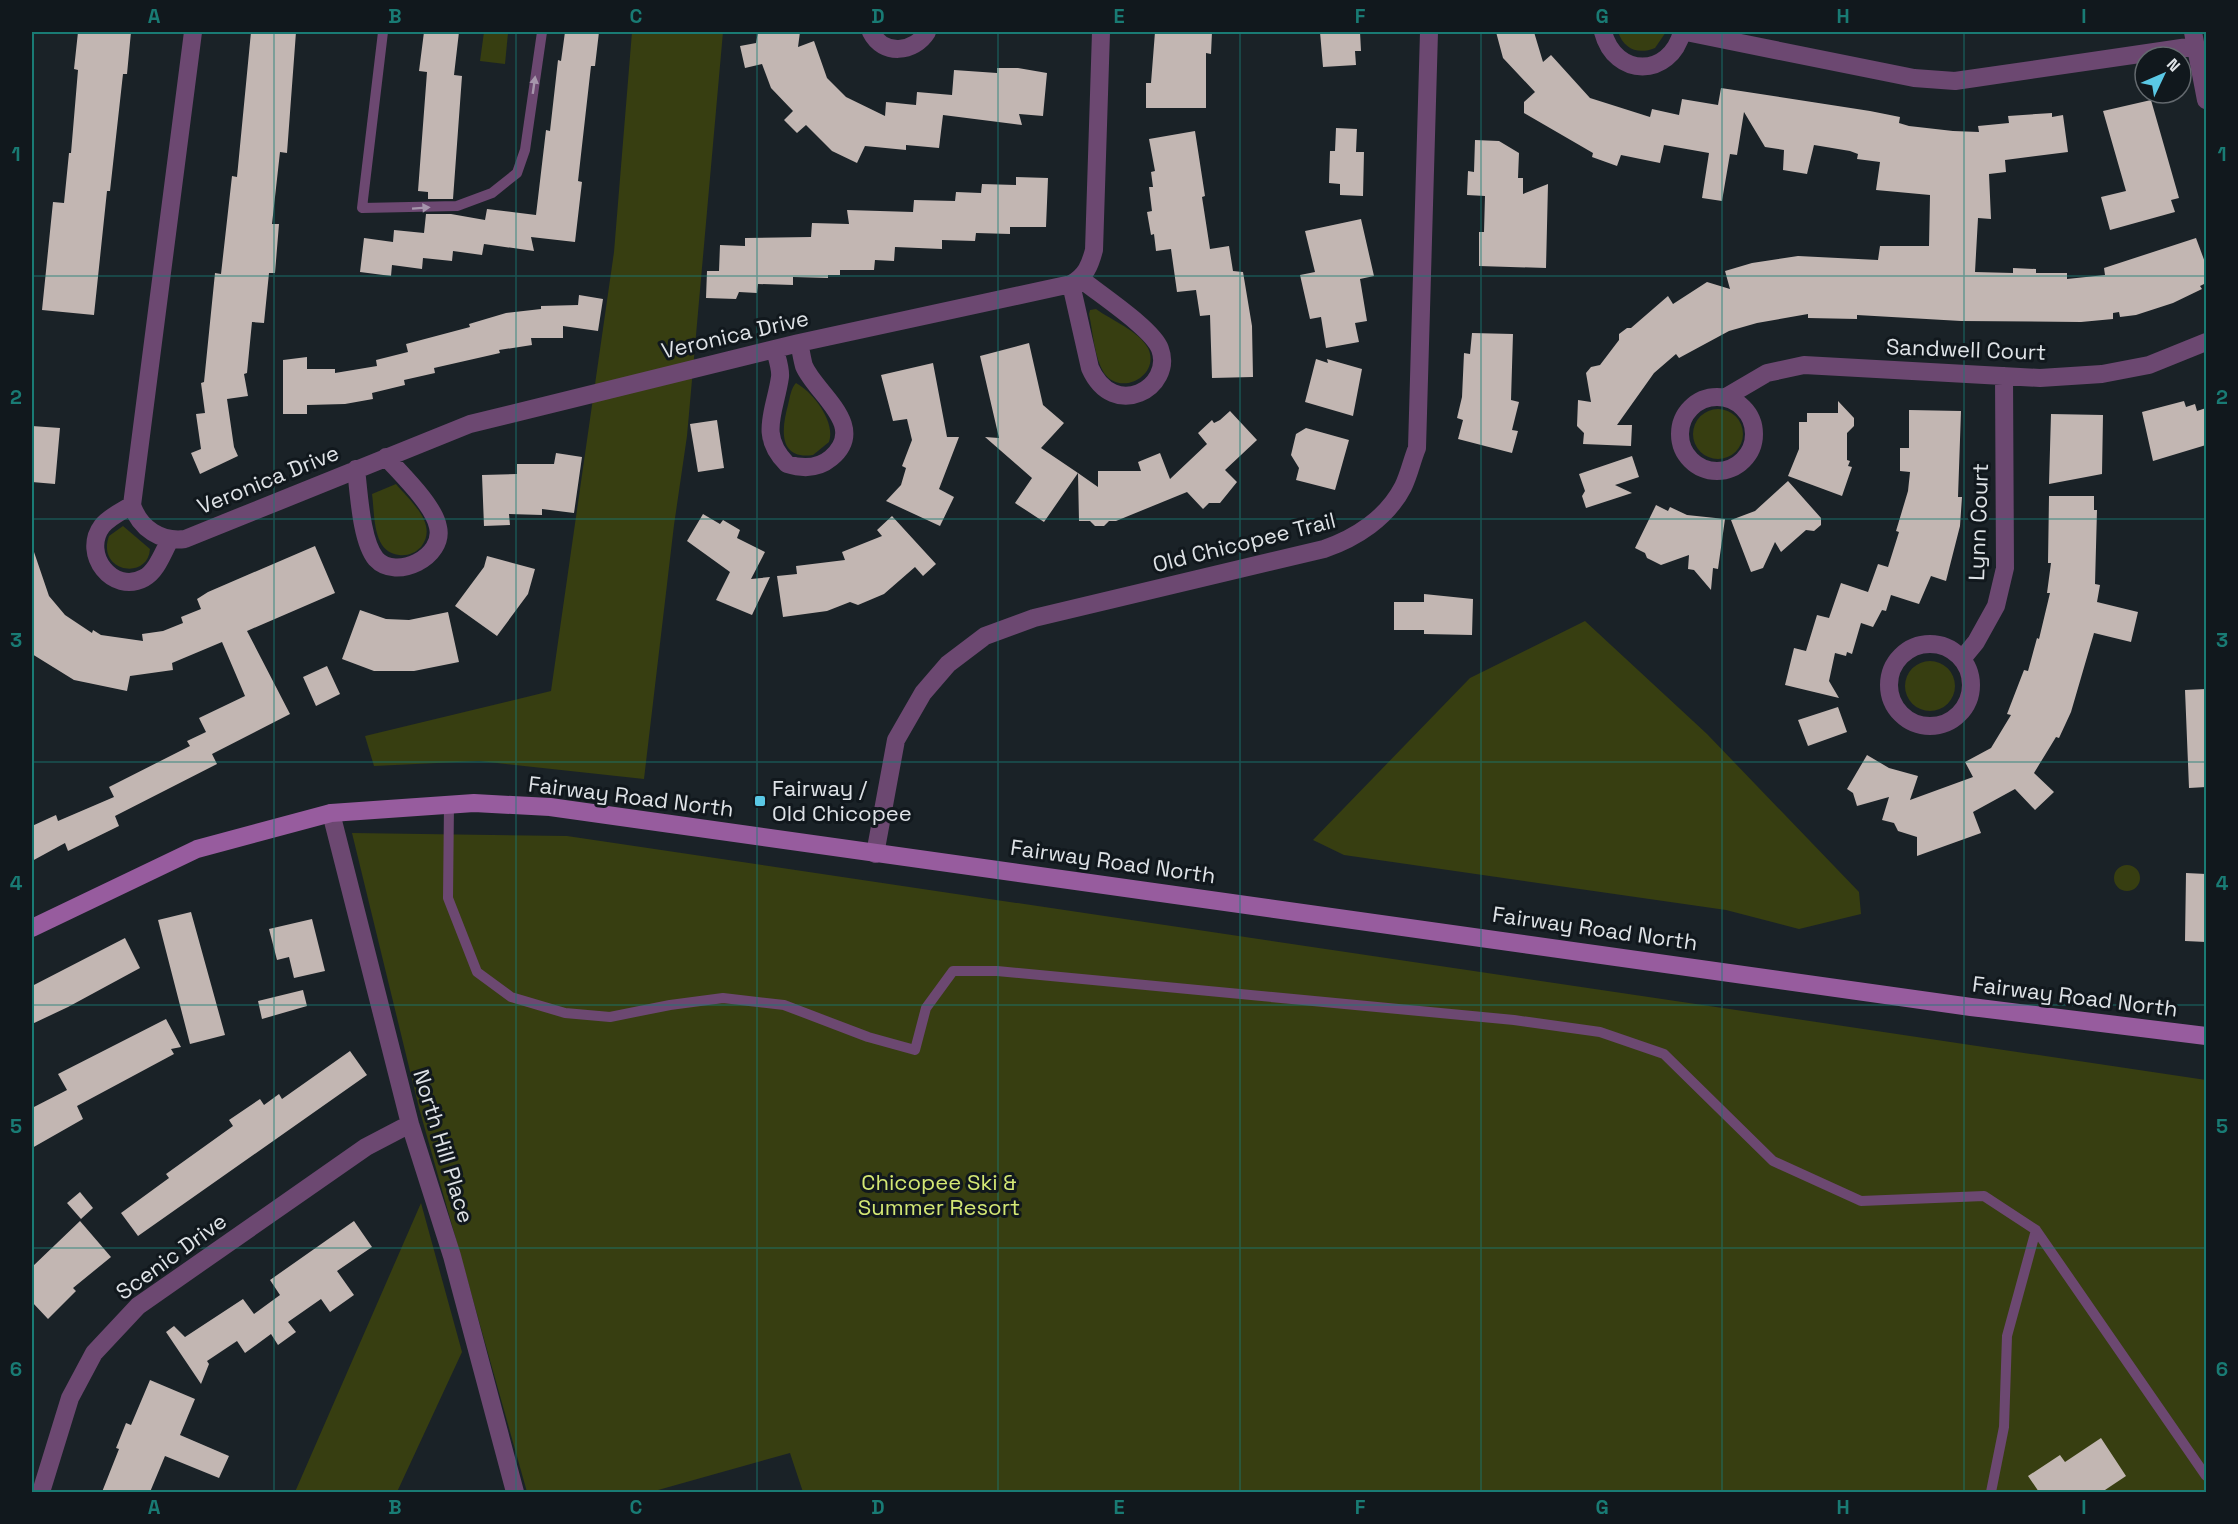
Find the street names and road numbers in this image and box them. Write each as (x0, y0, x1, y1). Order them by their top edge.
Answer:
street label: Veronica Drive (659, 303, 811, 365)
street label: Sandwell Court (1885, 332, 2047, 366)
street label: Veronica Drive (193, 438, 343, 520)
street label: Lynn Court (1962, 463, 1994, 581)
street label: Old Chicopee Trail (1150, 506, 1338, 578)
street label: Fairway Road North (527, 770, 735, 822)
street label: Fairway Road North (1009, 833, 1217, 889)
street label: Fairway Road North (1491, 900, 1699, 956)
street label: Fairway Road North (1971, 970, 2179, 1022)
street label: North Hill Place (407, 1066, 481, 1226)
street label: Scenic Drive (110, 1206, 232, 1306)

